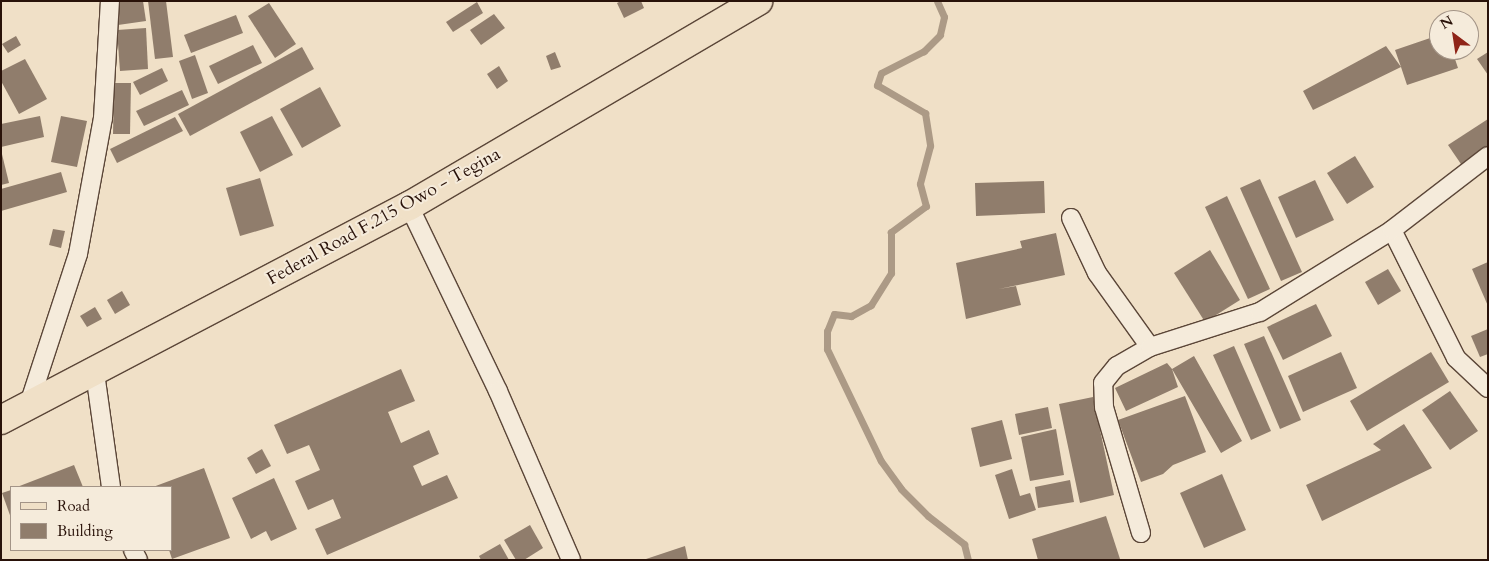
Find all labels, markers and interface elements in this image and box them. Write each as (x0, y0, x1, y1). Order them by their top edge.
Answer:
north arrow (1429, 10, 1479, 60)
text: N (1436, 11, 1457, 34)
street label: Federal Road F.215 Owo - Tegina (263, 144, 505, 290)
legend (10, 486, 172, 551)
text: Road (57, 496, 90, 516)
text: Building (57, 521, 113, 541)

